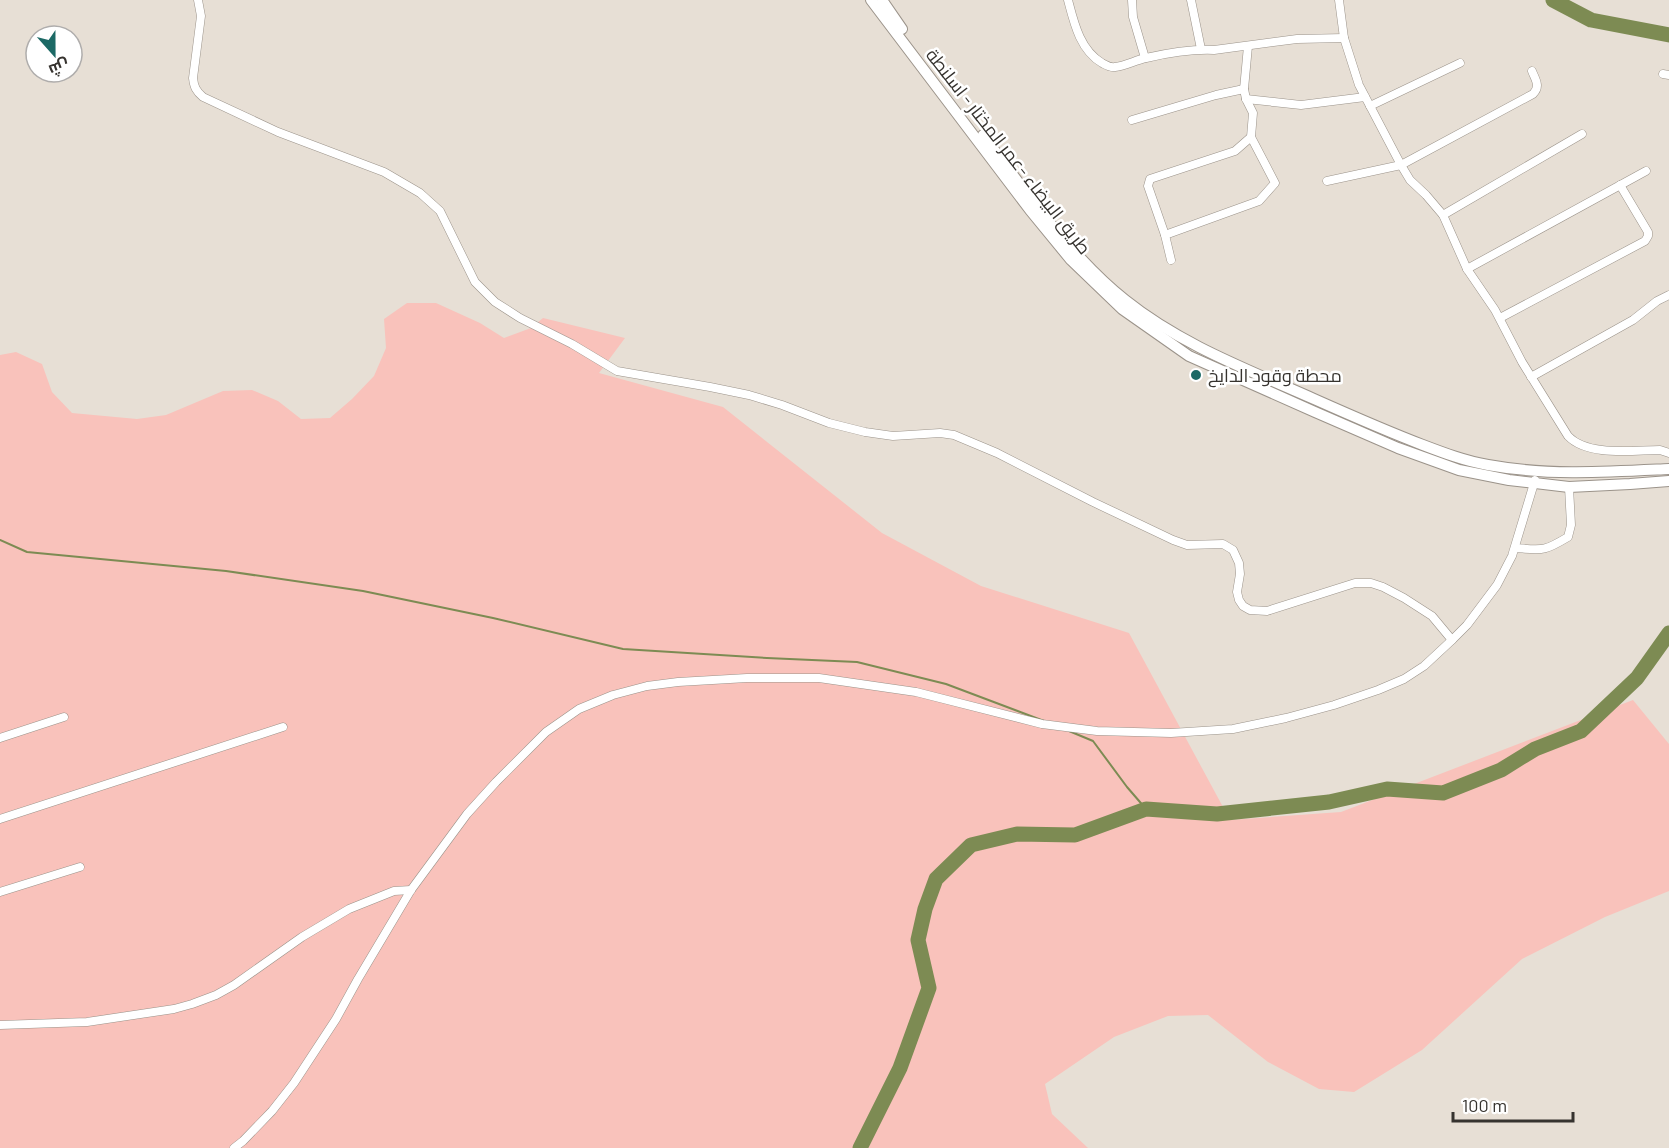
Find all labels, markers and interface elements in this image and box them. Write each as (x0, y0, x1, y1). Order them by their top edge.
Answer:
north arrow (24, 24, 84, 84)
street label: طريق البيضاء -عمر المختار - اسلنطة (920, 44, 1096, 259)
text: ش (46, 55, 73, 81)
place label: محطة وقود الدايخ (1208, 364, 1342, 388)
marker: محطة وقود الدايخ (1189, 368, 1203, 382)
scale bar (1453, 1085, 1573, 1123)
text: 100 m (1462, 1094, 1507, 1116)

